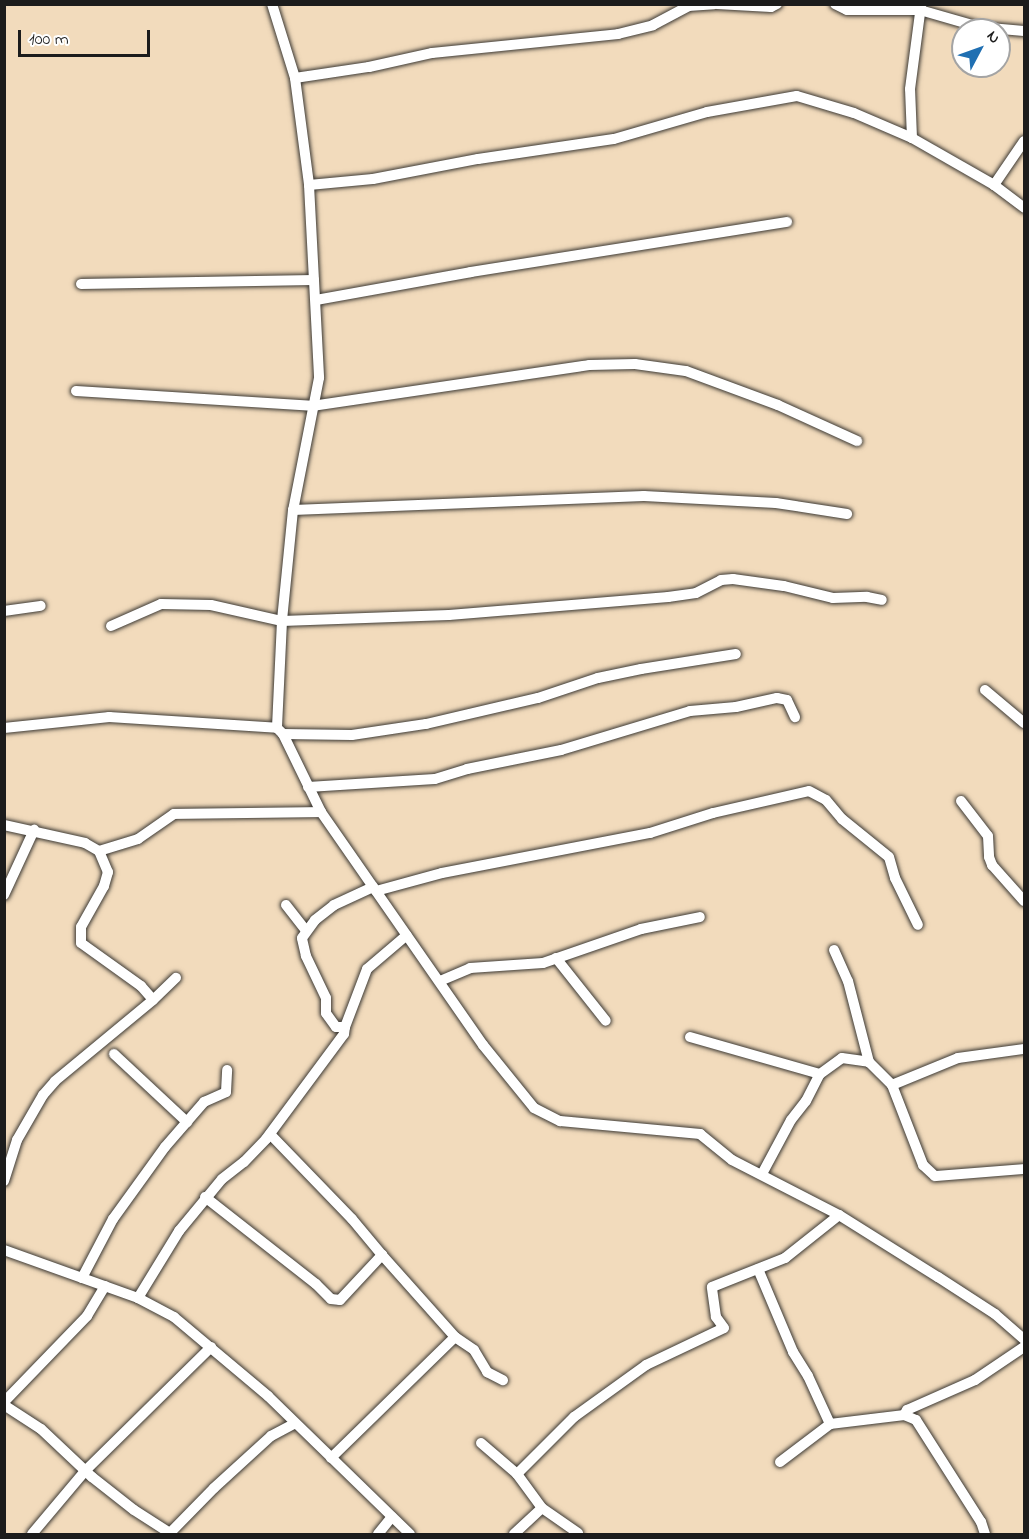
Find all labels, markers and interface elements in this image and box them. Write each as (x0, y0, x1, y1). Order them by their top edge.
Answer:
scale bar (21, 18, 153, 56)
north arrow (951, 18, 1011, 78)
text: N (980, 26, 1006, 49)
text: 100 m (29, 27, 69, 53)

